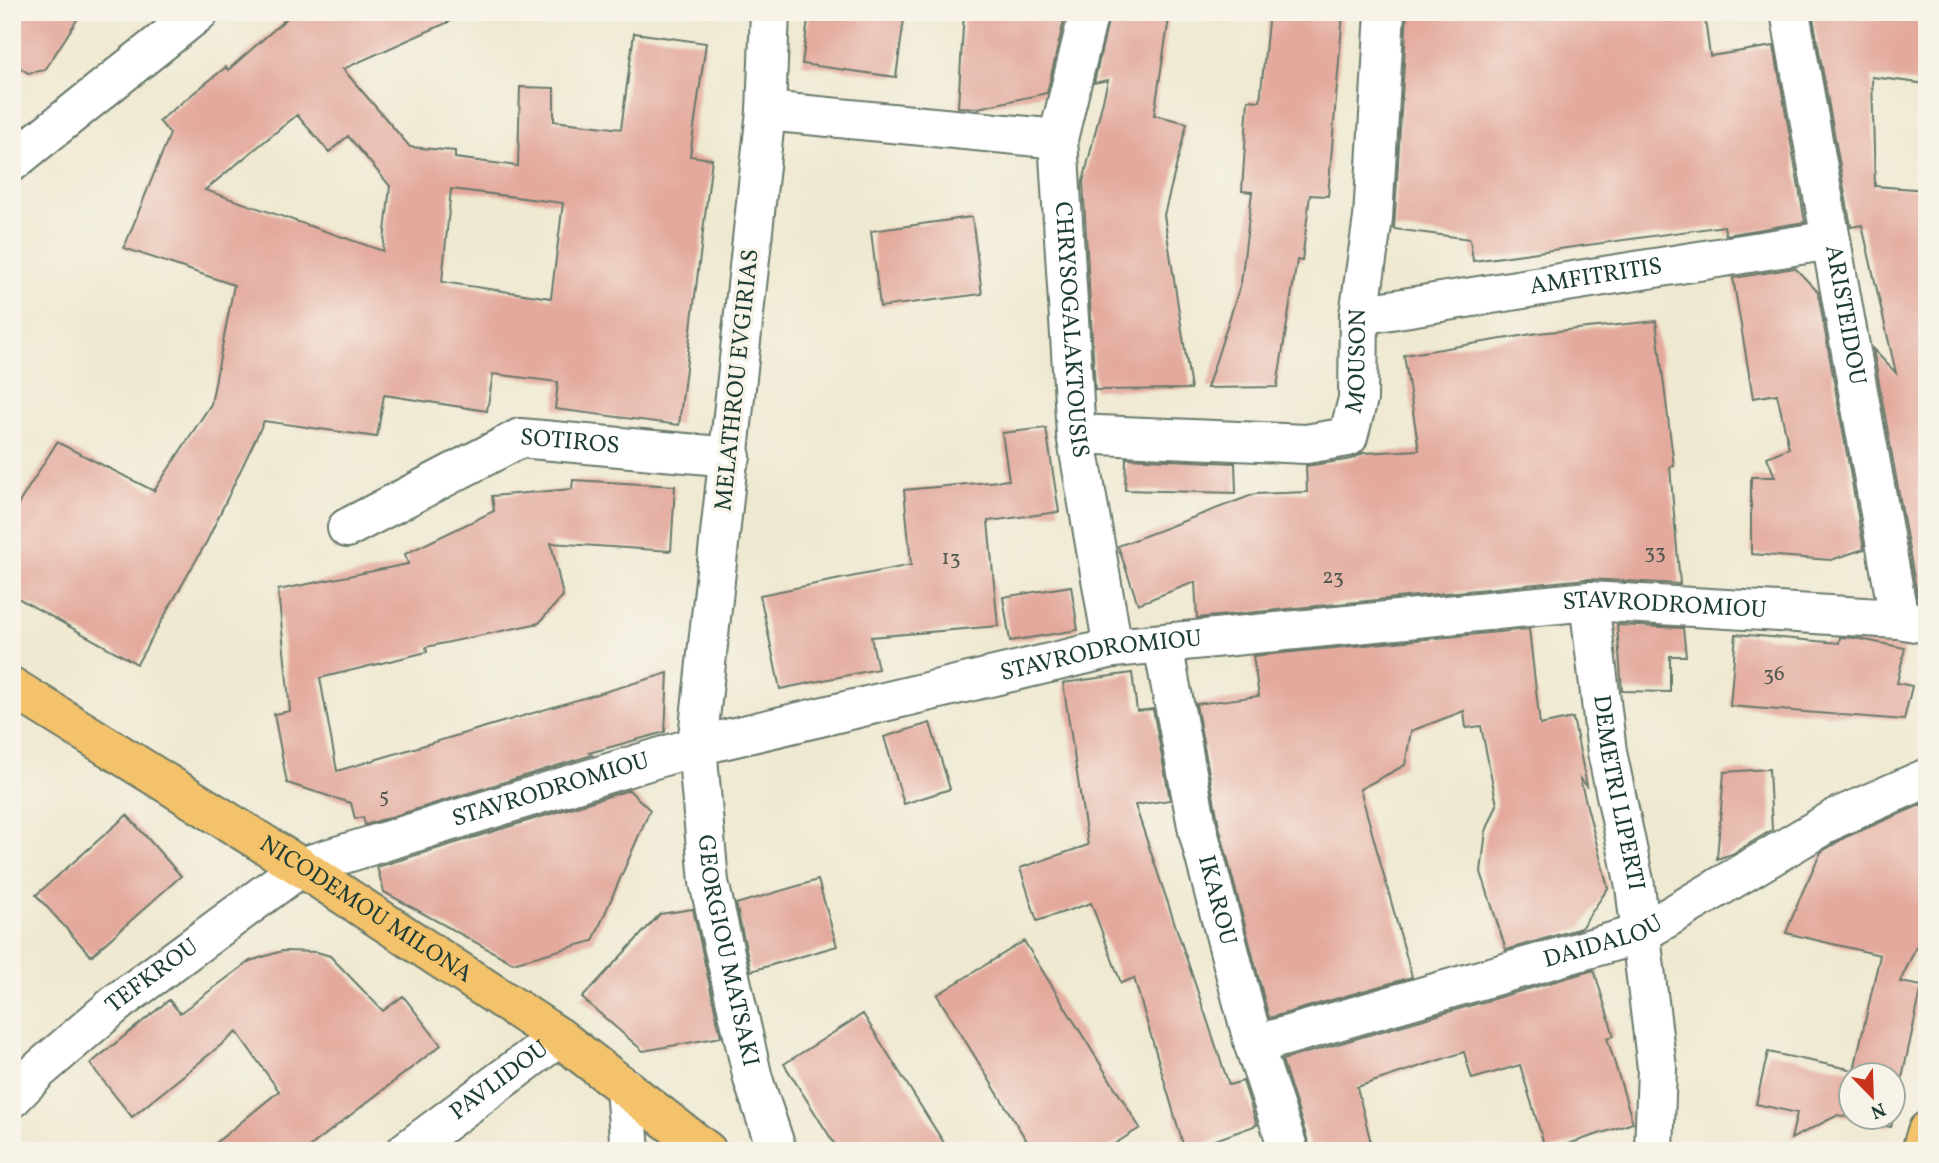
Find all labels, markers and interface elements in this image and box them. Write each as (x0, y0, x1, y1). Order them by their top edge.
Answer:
street label: CHRYSOGALAKTOUSIS (1045, 201, 1097, 461)
street label: ARISTEIDOU (1815, 242, 1874, 388)
street label: MELATHROU EVGIRIAS (707, 247, 769, 513)
street label: AMFITRITIS (1527, 250, 1665, 305)
street label: MOUSON (1338, 309, 1376, 417)
street label: SOTIROS (519, 421, 621, 464)
house number: 33 (1644, 538, 1666, 567)
house number: 13 (942, 544, 960, 573)
house number: 23 (1322, 563, 1344, 592)
street label: STAVRODROMIOU (1561, 584, 1768, 628)
street label: STAVRODROMIOU (997, 622, 1203, 691)
house number: 36 (1763, 660, 1785, 689)
street label: DEMETRI LIPERTI (1583, 693, 1652, 892)
street label: STAVRODROMIOU (448, 744, 654, 837)
house number: 5 (379, 782, 389, 811)
street label: NICODEMOU MILONA (253, 828, 479, 992)
street label: GEORGIOU MATSAKI (688, 833, 767, 1070)
street label: IKAROU (1188, 852, 1244, 949)
street label: DAIDALOU (1540, 907, 1669, 978)
street label: TEFKROU (99, 931, 206, 1022)
street label: PAVLIDOU (443, 1033, 556, 1129)
north arrow (1838, 1062, 1908, 1132)
text: N (1866, 1095, 1889, 1125)

